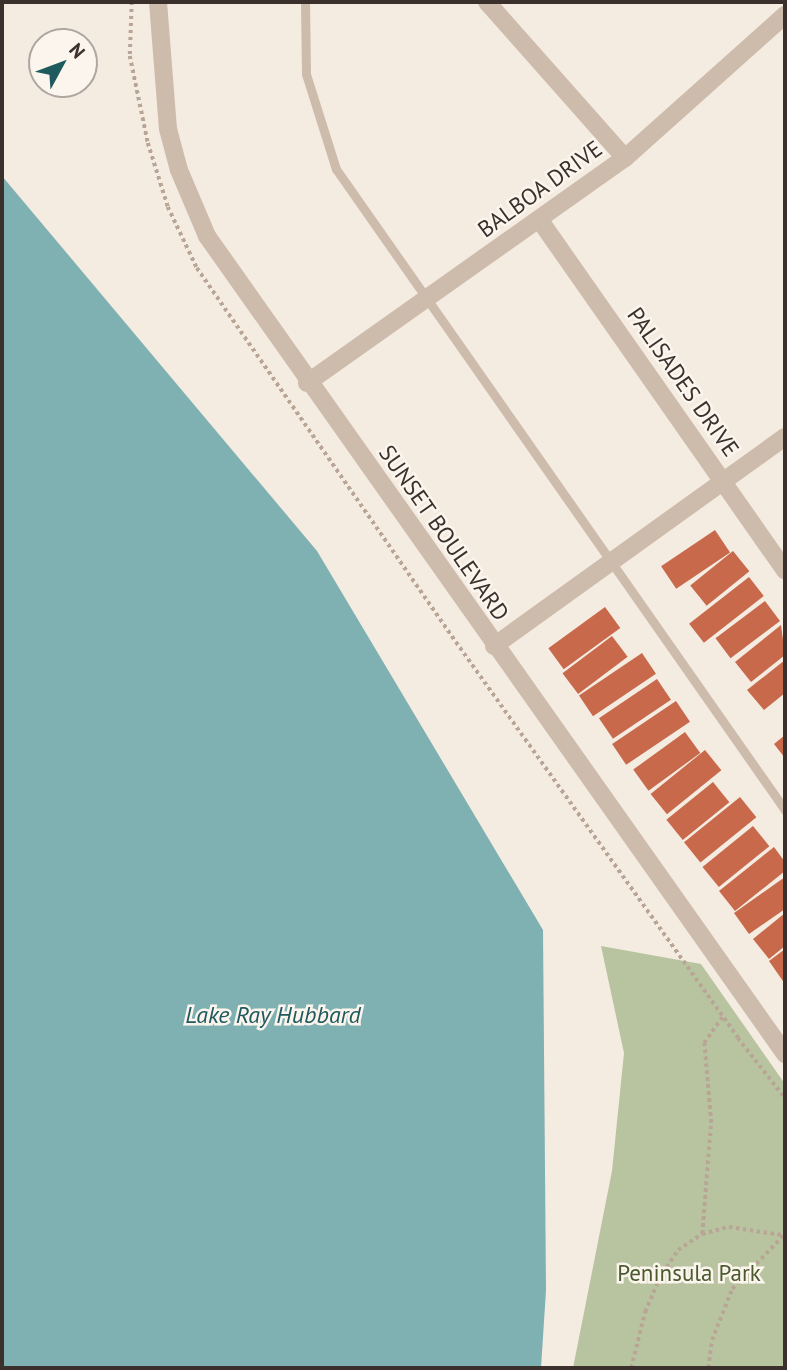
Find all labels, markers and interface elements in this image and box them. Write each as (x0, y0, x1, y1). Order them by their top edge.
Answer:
north arrow (28, 28, 98, 98)
text: N (64, 38, 90, 63)
street label: BALBOA DRIVE (472, 134, 608, 244)
street label: PALISADES DRIVE (621, 302, 745, 462)
street label: SUNSET BOULEVARD (373, 440, 515, 626)
water label: Lake Ray Hubbard (185, 1001, 361, 1029)
park label: Peninsula Park (617, 1259, 761, 1287)

